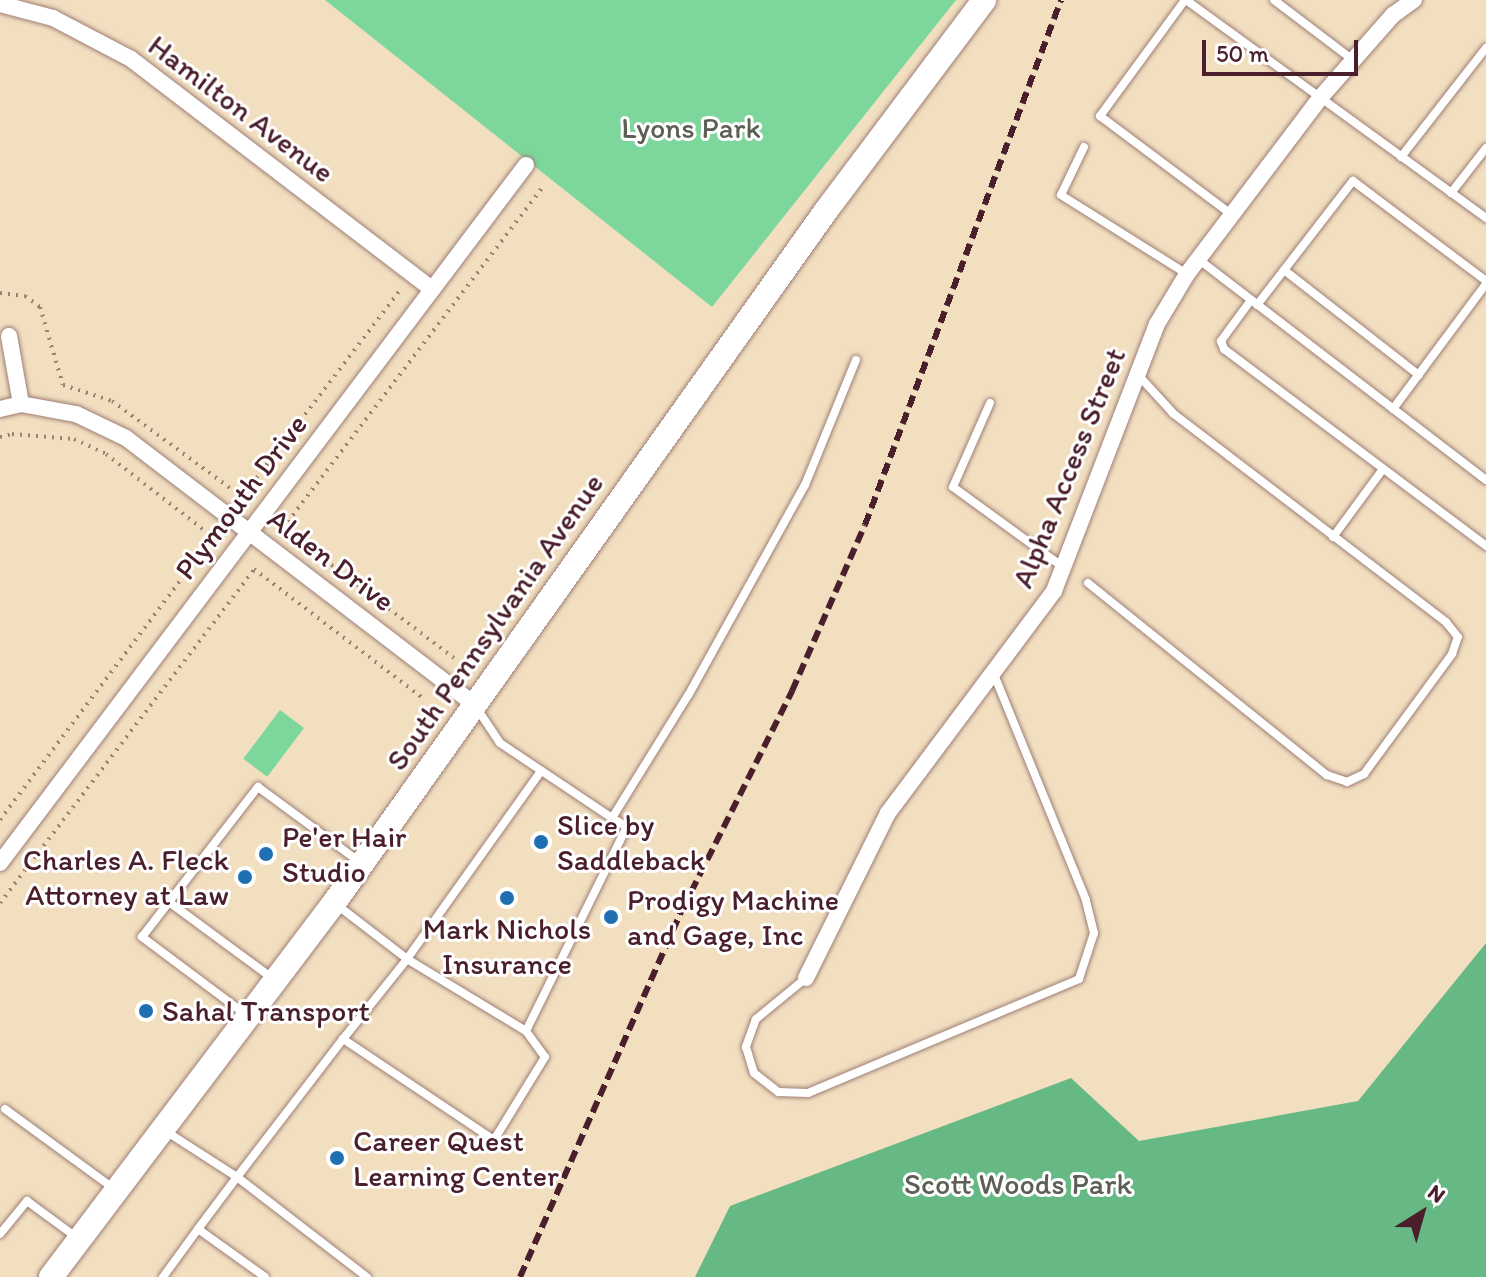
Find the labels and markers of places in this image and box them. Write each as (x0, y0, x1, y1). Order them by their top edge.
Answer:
place label: Slice by Saddleback (557, 807, 705, 878)
place label: Pe'er Hair Studio (282, 819, 407, 890)
marker: Slice by Saddleback (532, 833, 550, 851)
place label: Charles A. Fleck Attorney at Law (23, 842, 229, 912)
marker: Pe'er Hair Studio (257, 845, 275, 863)
marker: Charles A. Fleck Attorney at Law (236, 868, 254, 886)
place label: Prodigy Machine and Gage, Inc (627, 882, 839, 952)
marker: Mark Nichols Insurance (498, 889, 516, 907)
marker: Prodigy Machine and Gage, Inc (602, 908, 620, 926)
place label: Mark Nichols Insurance (423, 911, 591, 982)
place label: Sahal Transport (162, 993, 366, 1029)
marker: Sahal Transport (137, 1002, 155, 1020)
place label: Career Quest Learning Center (353, 1123, 560, 1194)
marker: Career Quest Learning Center (328, 1149, 346, 1167)

